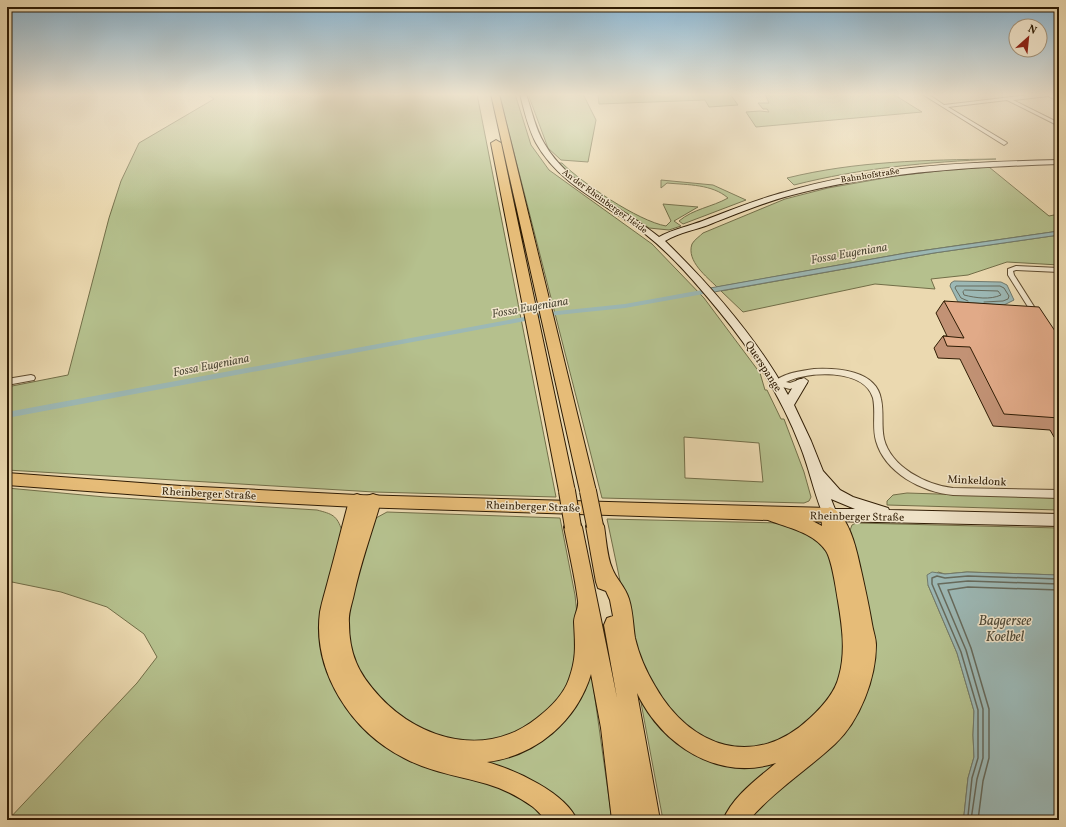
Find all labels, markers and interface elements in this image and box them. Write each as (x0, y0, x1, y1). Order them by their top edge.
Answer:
north arrow (1008, 18, 1048, 58)
text: N (1025, 22, 1039, 39)
street label: Bahnhofstraße (840, 164, 900, 187)
street label: An der Rheinberger Heide (559, 166, 650, 237)
water label: Fossa Eugeniana (810, 239, 889, 269)
water label: Fossa Eugeniana (491, 293, 570, 323)
street label: Querspange (741, 338, 785, 395)
water label: Fossa Eugeniana (172, 351, 251, 381)
street label: Minkeldonk (947, 472, 1007, 491)
street label: Rheinberger Straße (161, 485, 256, 504)
street label: Rheinberger Straße (485, 498, 580, 517)
street label: Rheinberger Straße (810, 509, 904, 526)
water label: Baggersee Koelbel (979, 612, 1031, 647)

